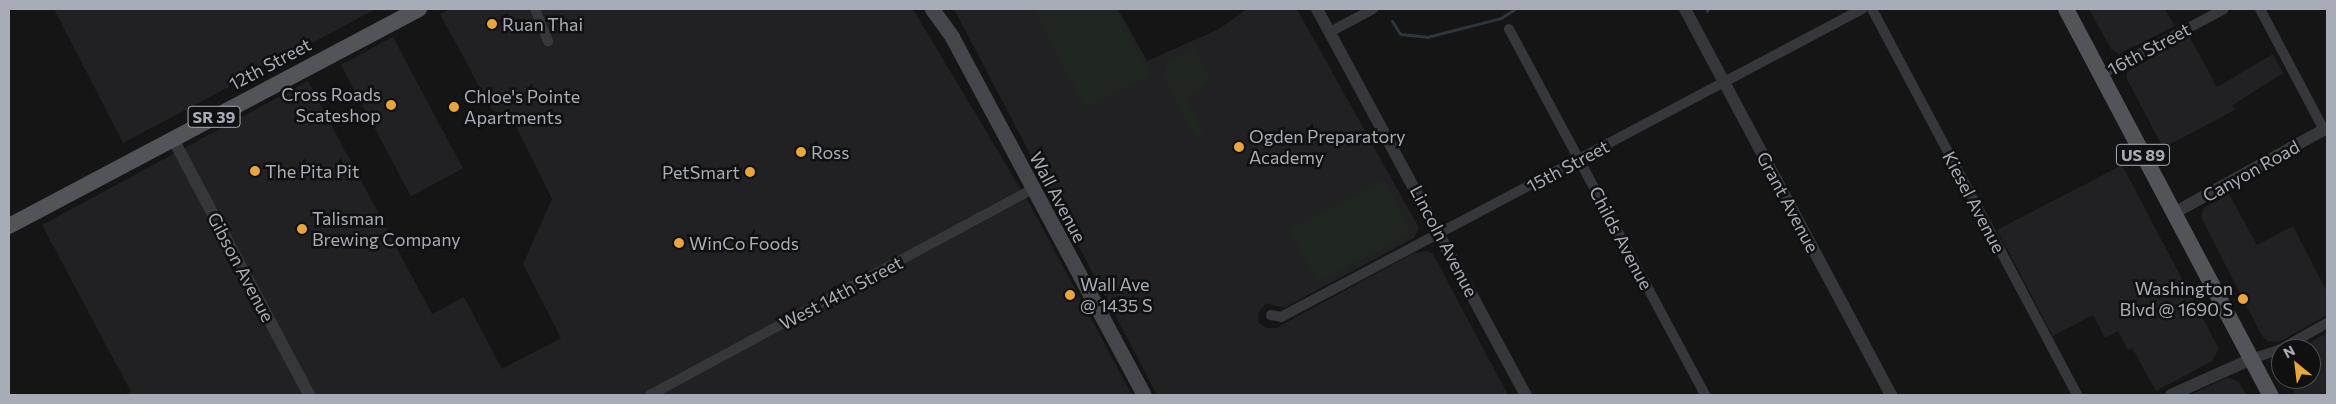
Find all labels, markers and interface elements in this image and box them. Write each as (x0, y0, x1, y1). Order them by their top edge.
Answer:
place label: Ruan Thai (502, 13, 583, 35)
marker: Ruan Thai (486, 18, 498, 30)
street label: 16th Street (2104, 18, 2194, 80)
street label: 12th Street (225, 33, 315, 95)
place label: Cross Roads Scateshop (281, 84, 381, 126)
place label: Chloe's Pointe Apartments (464, 86, 580, 128)
marker: Cross Roads Scateshop (385, 99, 397, 111)
marker: Chloe's Pointe Apartments (448, 101, 460, 113)
road number: SR 39 (186, 104, 242, 130)
place label: Ogden Preparatory Academy (1249, 126, 1406, 168)
street label: 15th Street (1523, 135, 1613, 197)
street label: Canyon Road (2199, 136, 2303, 206)
place label: Ross (811, 141, 849, 163)
marker: Ogden Preparatory Academy (1233, 141, 1245, 153)
road number: US 89 (2116, 142, 2170, 168)
marker: Ross (795, 146, 807, 158)
street label: Wall Avenue (1025, 148, 1091, 246)
street label: Grant Avenue (1752, 148, 1824, 256)
street label: Kiesel Avenue (1938, 148, 2010, 256)
place label: The Pita Pit (265, 160, 359, 182)
place label: PetSmart (662, 161, 740, 183)
marker: The Pita Pit (249, 165, 261, 177)
marker: PetSmart (744, 166, 756, 178)
street label: Lincoln Avenue (1406, 182, 1482, 300)
street label: Childs Avenue (1585, 183, 1657, 293)
place label: Talisman Brewing Company (312, 208, 461, 250)
street label: Gibson Avenue (203, 209, 279, 325)
marker: Talisman Brewing Company (296, 223, 308, 235)
place label: WinCo Foods (689, 232, 799, 254)
marker: WinCo Foods (673, 237, 685, 249)
street label: West 14th Street (776, 252, 906, 334)
place label: Wall Ave @ 1435 S (1080, 274, 1152, 316)
place label: Washington Blvd @ 1690 S (2120, 278, 2233, 320)
marker: Wall Ave @ 1435 S (1064, 289, 1076, 301)
marker: Washington Blvd @ 1690 S (2237, 293, 2249, 305)
north arrow (2271, 339, 2321, 389)
text: N (2280, 341, 2298, 361)

